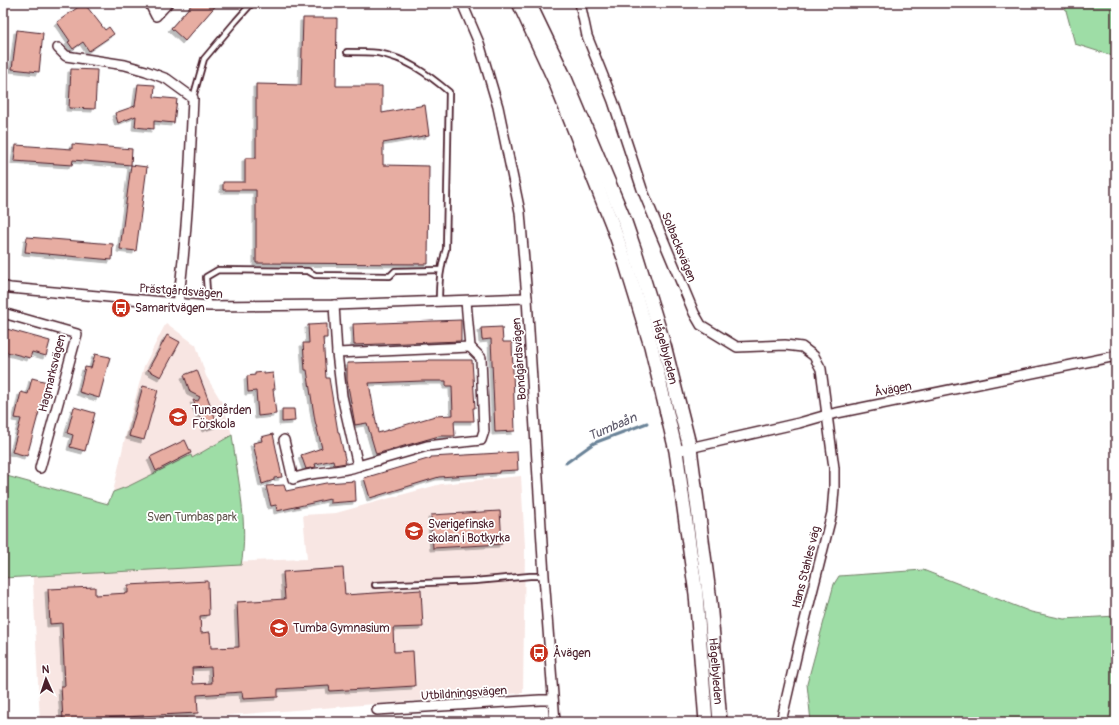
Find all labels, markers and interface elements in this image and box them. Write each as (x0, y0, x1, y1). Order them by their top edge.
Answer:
street label: Solbacksvägen (658, 210, 699, 284)
street label: Prästgårdsvägen (139, 281, 223, 302)
bus stop icon: Samaritvägen (110, 297, 132, 319)
place label: Samaritvägen (135, 301, 205, 316)
street label: Bondgårdsvägen (509, 317, 530, 401)
street label: Hågelbyleden (648, 317, 681, 386)
street label: Hagmarksvägen (36, 332, 69, 414)
street label: Åvägen (873, 378, 913, 400)
place label: Tunagården Förskola (192, 403, 252, 432)
school or university icon: Tunagården Förskola (167, 406, 189, 428)
water label: Tumbaån (586, 409, 640, 444)
park label: Sven Tumbas park (147, 510, 237, 525)
place label: Sverigefinska skolan i Botkyrka (428, 517, 511, 546)
school or university icon: Sverigefinska skolan i Botkyrka (403, 520, 425, 542)
street label: Hans Stahles väg (789, 524, 824, 610)
school or university icon: Tumba Gymnasium (268, 617, 290, 639)
place label: Tumba Gymnasium (293, 621, 390, 636)
street label: Hågelbyleden (705, 637, 726, 705)
bus stop icon: Åvägen (528, 642, 550, 664)
place label: Åvägen (553, 645, 591, 661)
north arrow (26, 659, 66, 699)
text: N (41, 663, 50, 676)
street label: Utbildningsvägen (421, 683, 508, 704)

